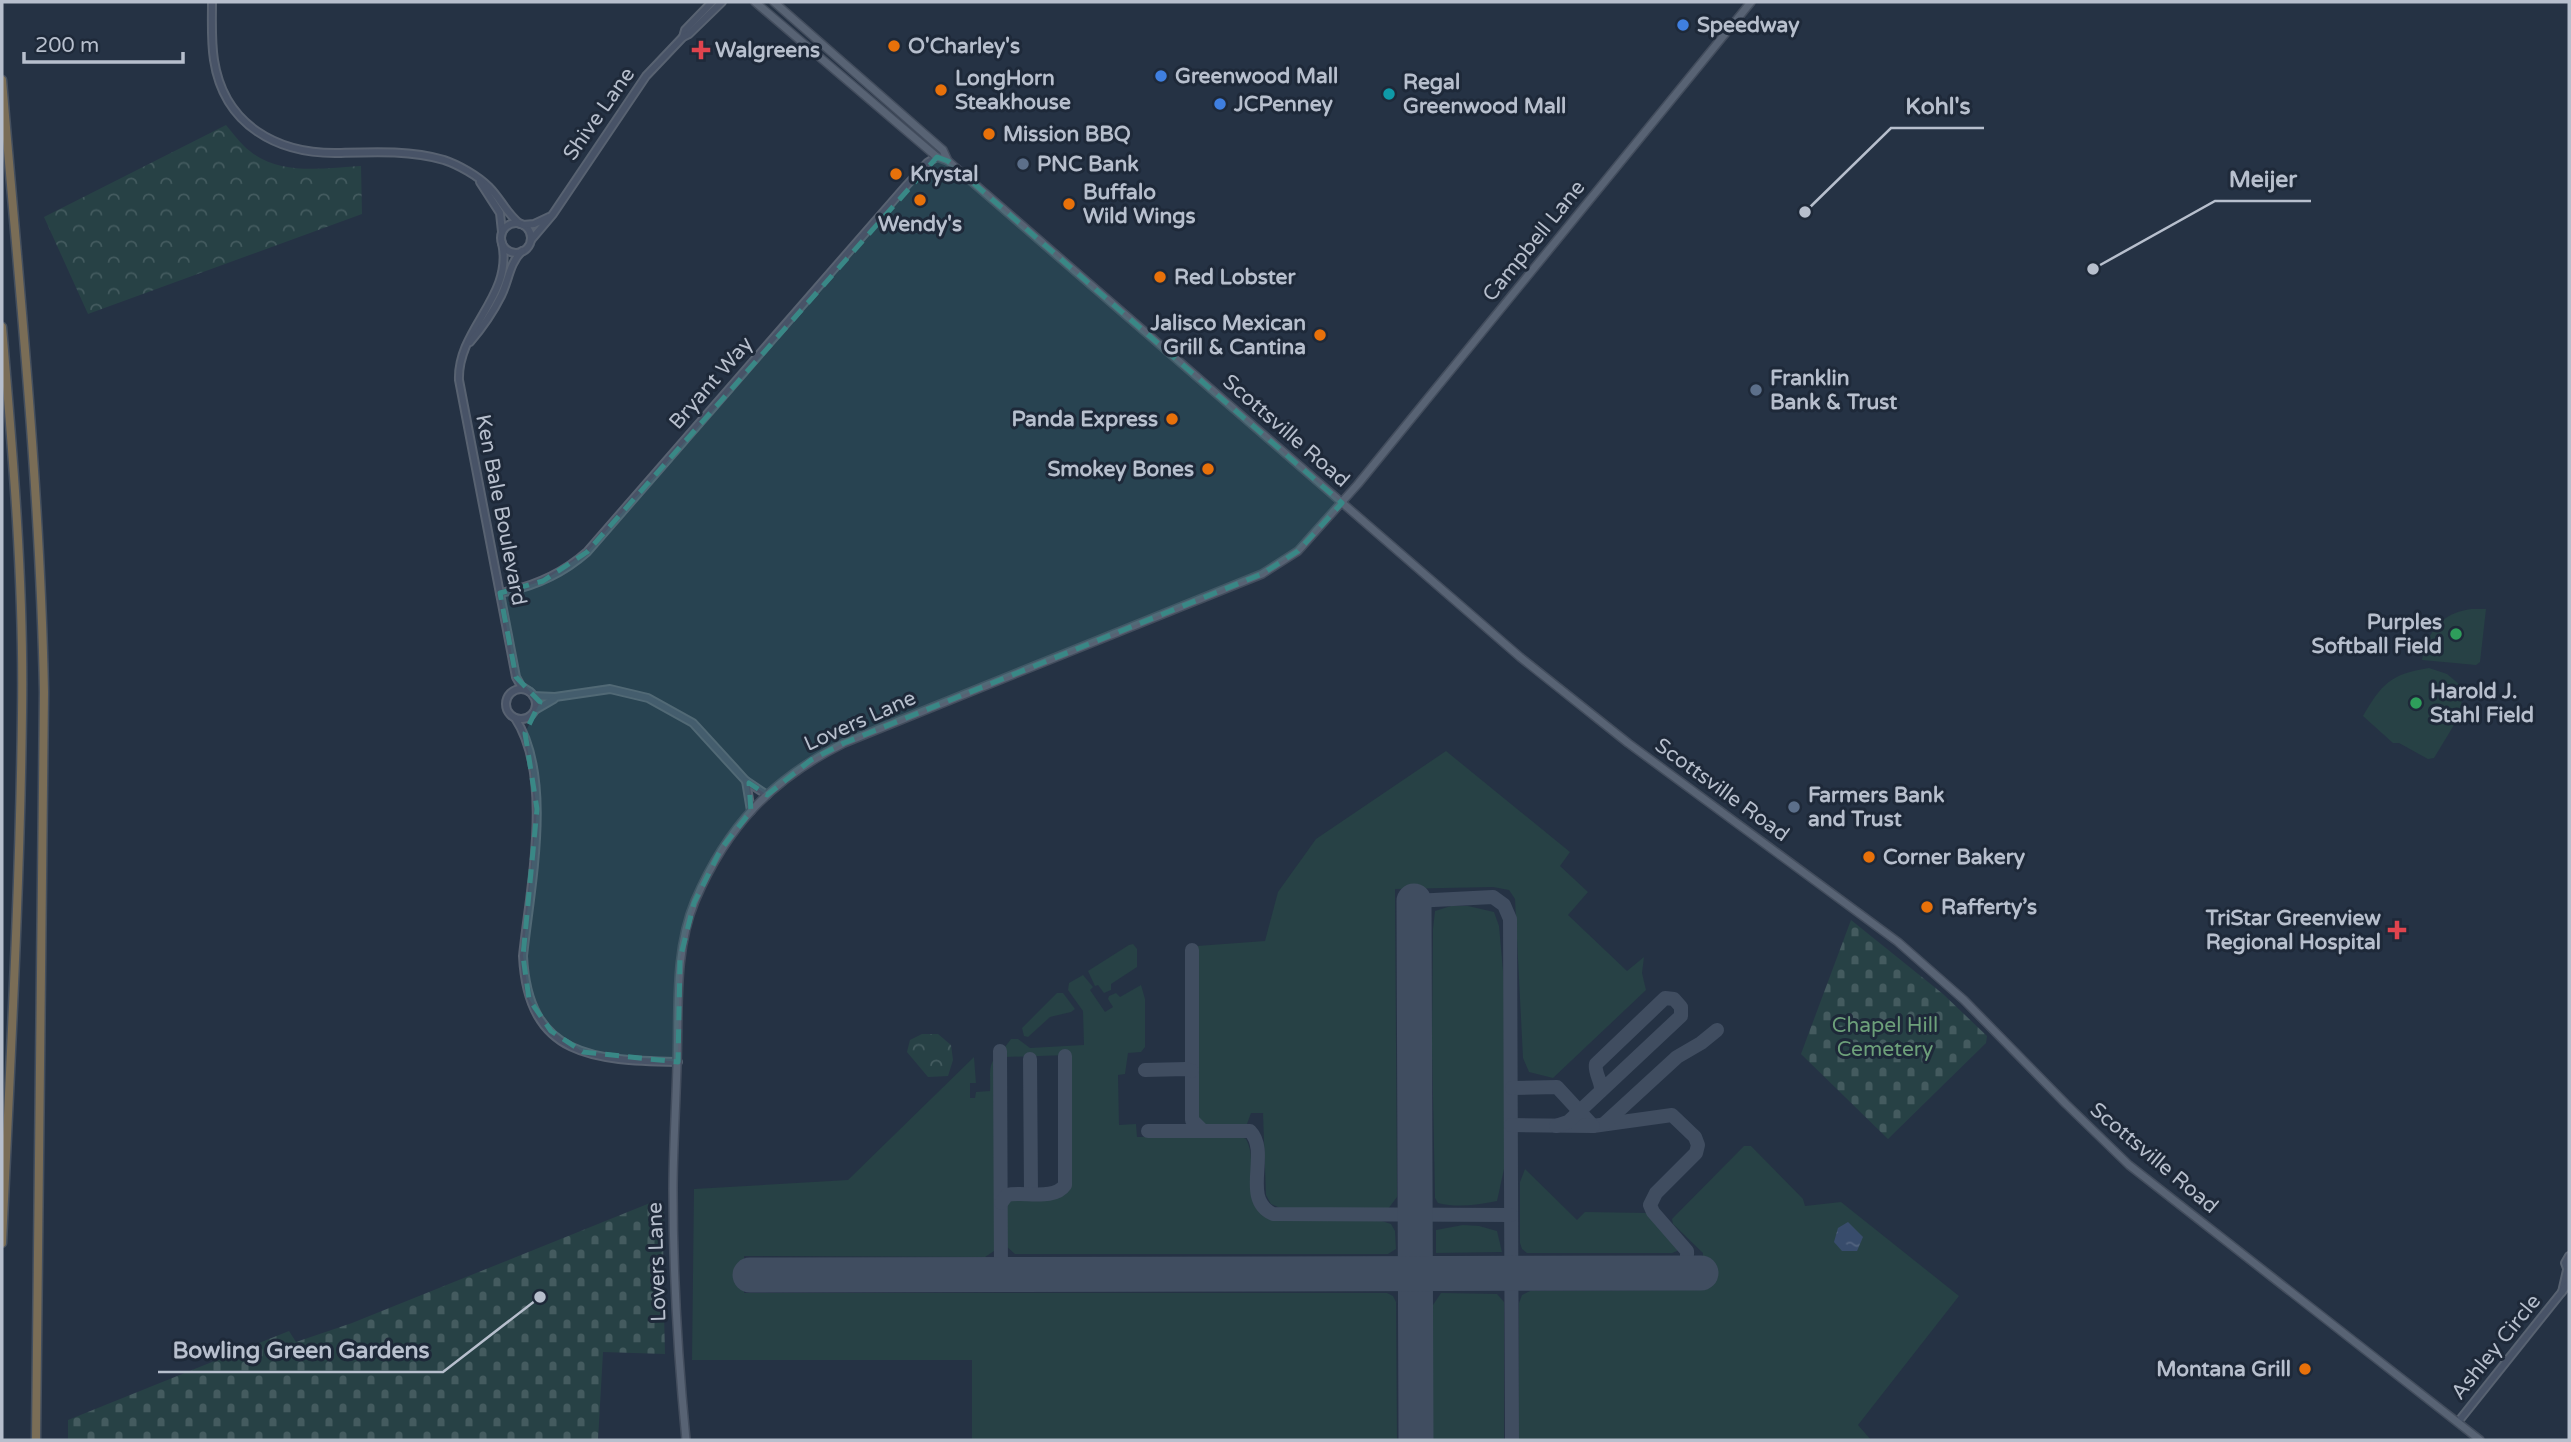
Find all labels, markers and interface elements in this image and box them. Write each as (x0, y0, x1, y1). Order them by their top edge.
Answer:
place label: Speedway (1697, 13, 1800, 38)
marker: Speedway (1675, 17, 1691, 33)
scale bar (24, 21, 184, 65)
text: 200 m (35, 33, 99, 58)
place label: O'Charley's (908, 34, 1020, 59)
place label: Walgreens (715, 38, 820, 63)
marker: O'Charley's (886, 38, 902, 54)
marker: Walgreens (693, 42, 709, 58)
street label: Shive Lane (558, 63, 640, 165)
place label: Greenwood Mall (1175, 64, 1338, 89)
place label: LongHorn Steakhouse (955, 66, 1071, 115)
marker: Greenwood Mall (1153, 68, 1169, 84)
place label: Regal Greenwood Mall (1403, 70, 1566, 119)
marker: LongHorn Steakhouse (933, 82, 949, 98)
callout: Kohl's (1891, 84, 1984, 128)
marker: Regal Greenwood Mall (1381, 86, 1397, 102)
place label: JCPenney (1233, 92, 1333, 117)
text: Kohl's (1905, 93, 1971, 121)
marker: JCPenney (1212, 96, 1228, 112)
place label: Mission BBQ (1003, 122, 1131, 147)
marker: Mission BBQ (981, 126, 997, 142)
place label: PNC Bank (1037, 152, 1139, 177)
marker: PNC Bank (1015, 156, 1031, 172)
callout: Meijer (2215, 157, 2311, 201)
place label: Krystal (910, 162, 978, 187)
marker: Krystal (888, 166, 904, 182)
text: Meijer (2229, 166, 2298, 194)
street label: Campbell Lane (1478, 175, 1591, 307)
place label: Buffalo Wild Wings (1083, 180, 1196, 229)
marker: Wendy's (912, 192, 928, 208)
marker: Buffalo Wild Wings (1061, 196, 1077, 212)
place label: Wendy's (878, 212, 962, 237)
place label: Red Lobster (1174, 265, 1296, 290)
marker: Red Lobster (1152, 269, 1168, 285)
place label: Jalisco Mexican Grill & Cantina (1149, 311, 1306, 360)
marker: Jalisco Mexican Grill & Cantina (1312, 327, 1328, 343)
street label: Bryant Way (664, 332, 758, 434)
place label: Franklin Bank & Trust (1770, 366, 1897, 415)
street label: Scottsville Road (1218, 369, 1354, 493)
marker: Franklin Bank & Trust (1748, 382, 1764, 398)
place label: Panda Express (1012, 407, 1158, 432)
marker: Panda Express (1164, 411, 1180, 427)
street label: Ken Bale Boulevard (470, 412, 532, 608)
place label: Smokey Bones (1047, 457, 1194, 482)
marker: Smokey Bones (1200, 461, 1216, 477)
place label: Purples Softball Field (2311, 610, 2442, 659)
marker: Purples Softball Field (2448, 626, 2464, 642)
place label: Harold J. Stahl Field (2430, 679, 2534, 728)
street label: Lovers Lane (800, 685, 920, 757)
marker: Harold J. Stahl Field (2408, 695, 2424, 711)
street label: Scottsville Road (1650, 733, 1794, 847)
place label: Farmers Bank and Trust (1808, 783, 1945, 832)
marker: Farmers Bank and Trust (1786, 799, 1802, 815)
place label: Corner Bakery (1883, 845, 2026, 870)
marker: Corner Bakery (1861, 849, 1877, 865)
place label: Rafferty’s (1941, 895, 2037, 920)
marker: Rafferty’s (1919, 899, 1935, 915)
place label: TriStar Greenview Regional Hospital (2205, 906, 2381, 955)
marker: TriStar Greenview Regional Hospital (2387, 920, 2407, 940)
park label: Chapel Hill Cemetery (1832, 1013, 1938, 1062)
street label: Scottsville Road (2085, 1097, 2223, 1219)
street label: Lovers Lane (642, 1202, 672, 1322)
street label: Ashley Circle (2446, 1289, 2546, 1405)
callout: Bowling Green Gardens (158, 1328, 443, 1372)
text: Bowling Green Gardens (172, 1337, 430, 1365)
place label: Montana Grill (2156, 1357, 2291, 1382)
marker: Montana Grill (2297, 1361, 2313, 1377)

